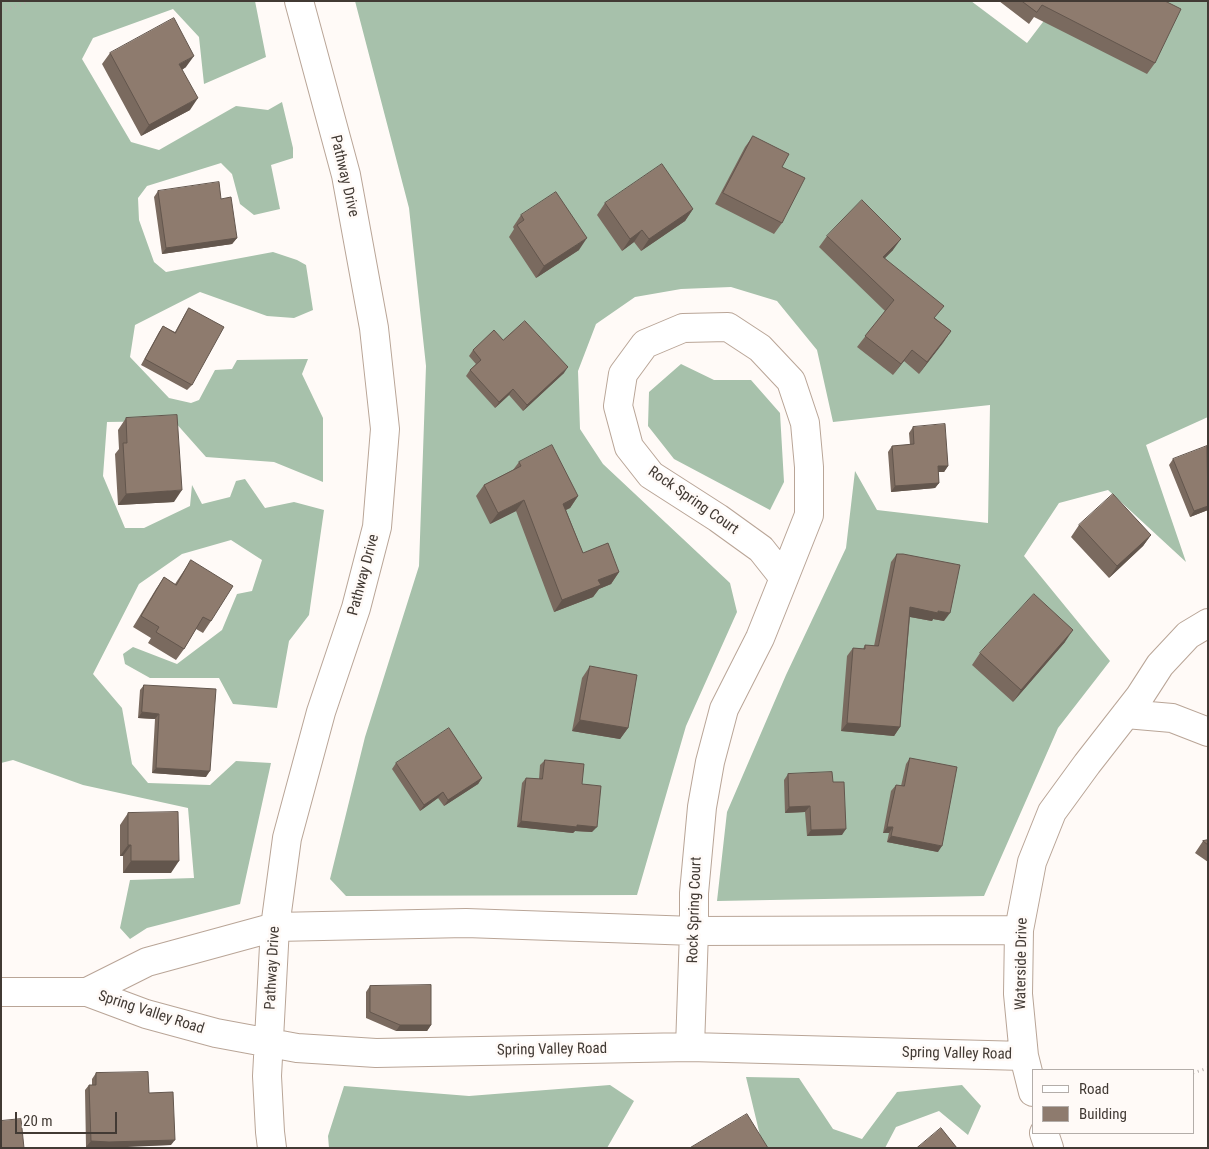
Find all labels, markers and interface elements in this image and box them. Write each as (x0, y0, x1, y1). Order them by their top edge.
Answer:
street label: Pathway Drive (326, 133, 362, 219)
street label: Rock Spring Court (644, 463, 742, 539)
street label: Pathway Drive (344, 532, 384, 618)
street label: Rock Spring Court (684, 856, 706, 964)
street label: Waterside Drive (1012, 918, 1032, 1010)
street label: Pathway Drive (262, 926, 284, 1010)
street label: Spring Valley Road (96, 987, 206, 1039)
street label: Spring Valley Road (497, 1040, 607, 1060)
street label: Spring Valley Road (902, 1044, 1012, 1064)
legend (1032, 1069, 1194, 1134)
text: Road (1079, 1080, 1109, 1098)
scale bar (18, 1102, 120, 1134)
text: Building (1079, 1105, 1127, 1123)
text: 20 m (23, 1112, 53, 1130)

